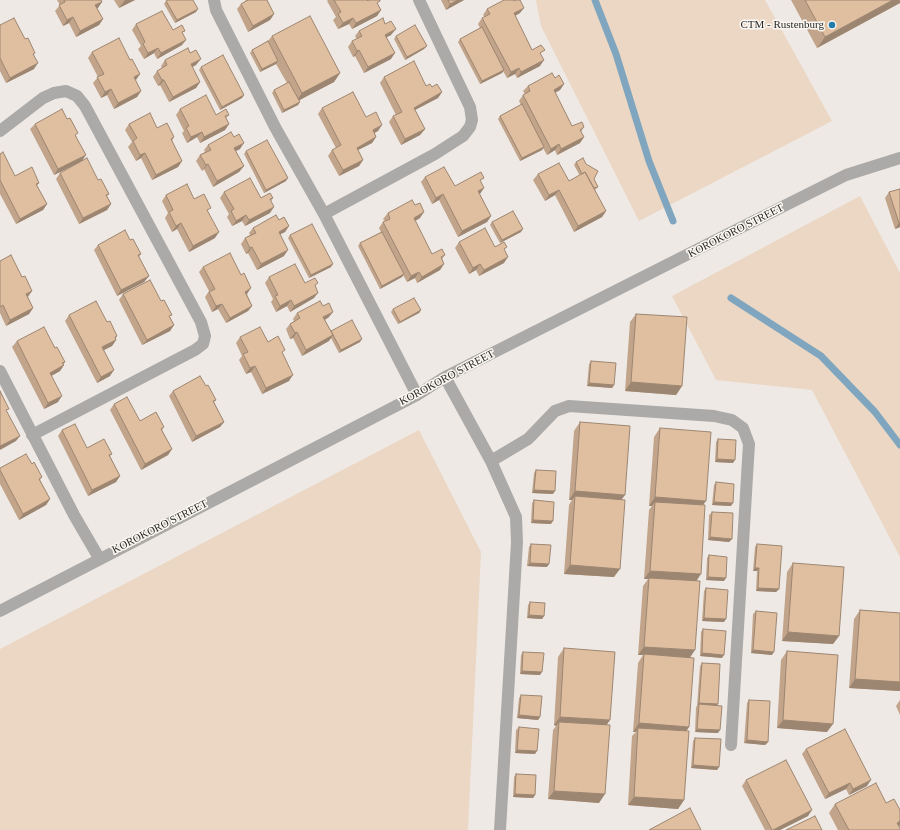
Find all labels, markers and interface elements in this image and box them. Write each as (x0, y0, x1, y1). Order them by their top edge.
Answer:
place label: CTM - Rustenburg (740, 18, 824, 32)
marker: CTM - Rustenburg (827, 20, 837, 30)
street label: KOROKORO STREET (686, 201, 786, 261)
street label: KOROKORO STREET (397, 347, 497, 409)
street label: KOROKORO STREET (110, 497, 210, 557)

